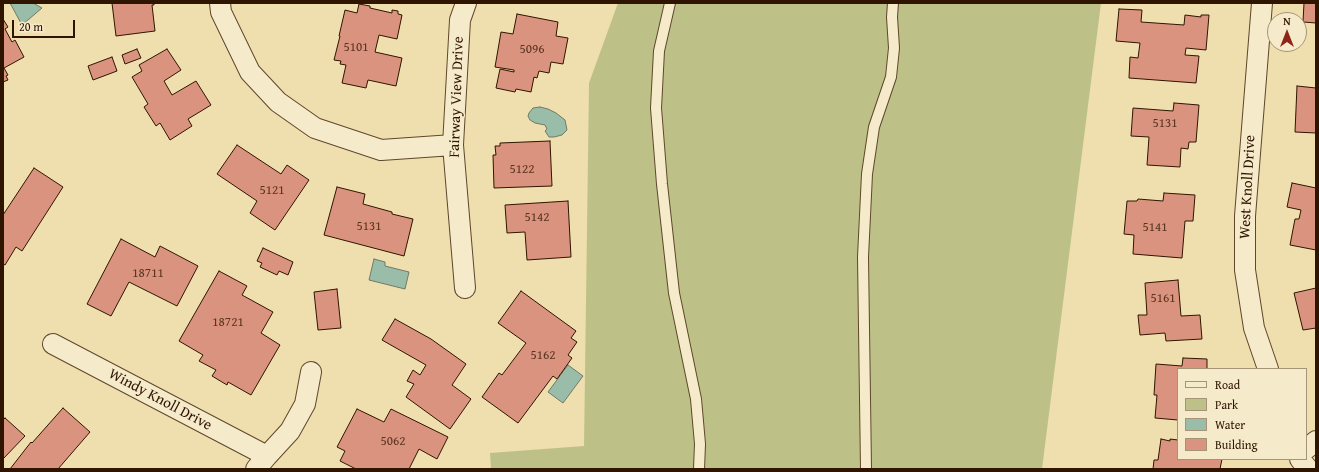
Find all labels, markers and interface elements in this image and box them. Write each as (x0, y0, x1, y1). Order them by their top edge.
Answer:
scale bar (14, 12, 77, 38)
north arrow (1267, 12, 1307, 52)
text: N (1283, 13, 1291, 29)
text: 20 m (19, 18, 43, 35)
street label: Fairway View Drive (446, 36, 468, 158)
house number: 5101 (343, 40, 369, 56)
house number: 5096 (519, 42, 545, 58)
house number: 5131 (1152, 116, 1178, 132)
street label: West Knoll Drive (1236, 135, 1260, 239)
house number: 5122 (509, 162, 535, 178)
house number: 5121 (259, 183, 285, 199)
house number: 5142 (524, 210, 550, 226)
house number: 5131 (356, 219, 382, 235)
house number: 5141 (1142, 220, 1168, 236)
house number: 18711 (132, 266, 164, 282)
house number: 5161 (1150, 291, 1176, 307)
house number: 18721 (212, 315, 244, 331)
house number: 5162 (530, 348, 556, 364)
street label: Windy Knoll Drive (105, 365, 215, 435)
legend (1177, 368, 1307, 460)
text: Road (1215, 376, 1240, 393)
text: Park (1215, 396, 1238, 413)
text: Water (1215, 416, 1245, 433)
house number: 5062 (380, 434, 406, 450)
text: Building (1215, 436, 1258, 453)

